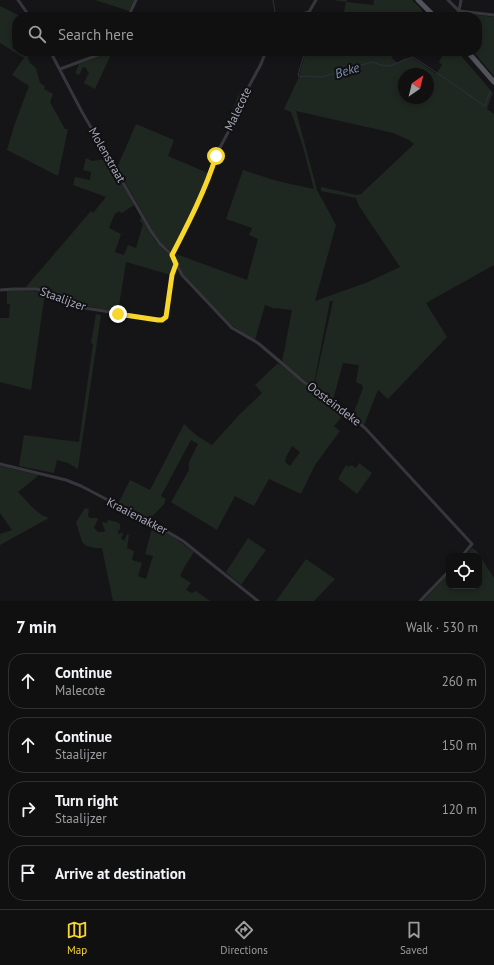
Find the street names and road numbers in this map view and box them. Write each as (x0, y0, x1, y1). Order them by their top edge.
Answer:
street label: Malecote (221, 85, 254, 133)
street label: Molenstraat (86, 124, 129, 185)
street label: Staalijzer (38, 283, 88, 314)
street label: Oosteindeke (304, 378, 364, 429)
street label: Kraaienakker (104, 494, 170, 537)

